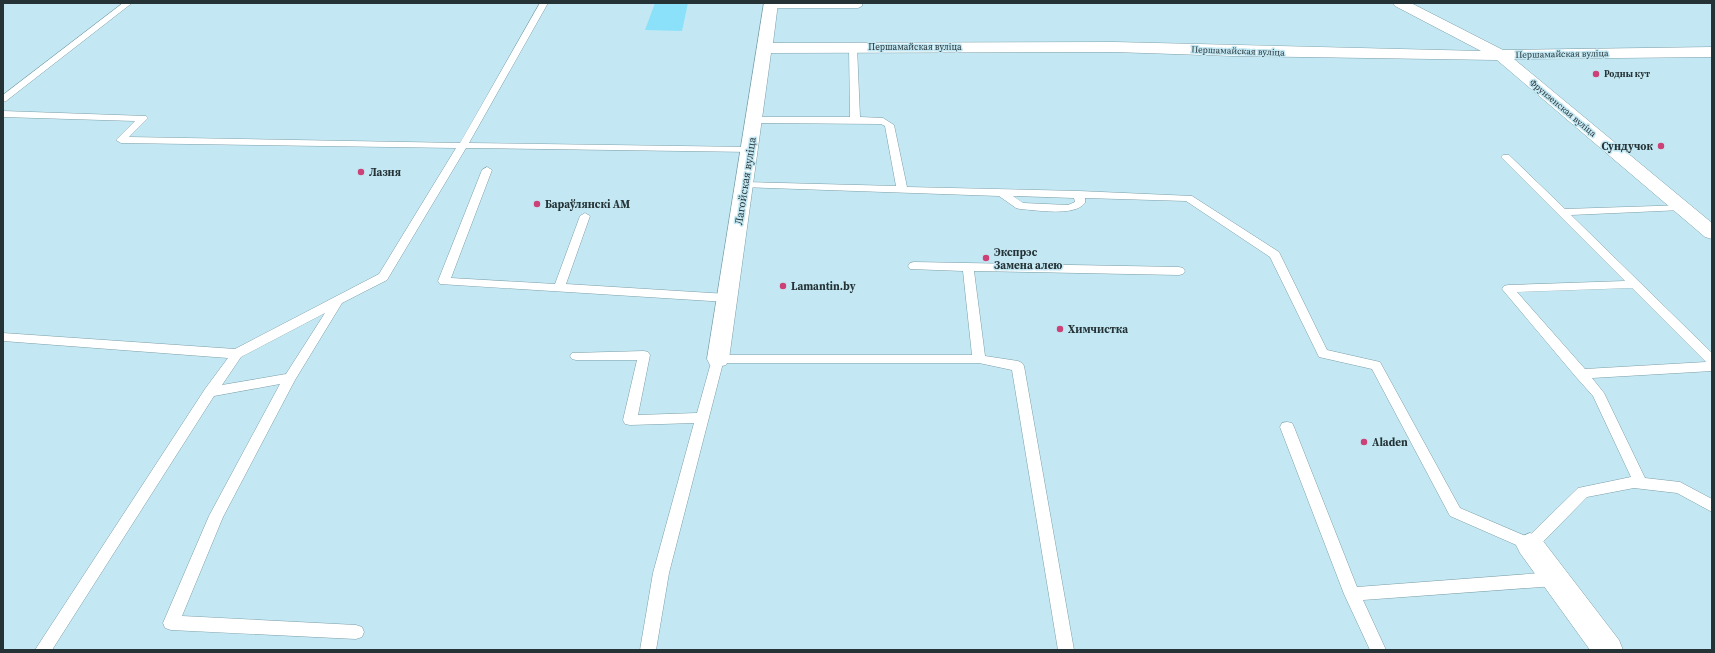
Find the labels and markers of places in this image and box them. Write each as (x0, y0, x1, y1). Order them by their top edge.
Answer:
place label: Родны кут (1604, 68, 1650, 80)
marker: Родны кут (1591, 69, 1601, 79)
place label: Сундучок (1601, 139, 1654, 154)
marker: Сундучок (1656, 141, 1666, 151)
place label: Лазня (369, 165, 401, 180)
marker: Лазня (356, 167, 366, 177)
place label: Бараўлянскі АМ (545, 197, 630, 212)
marker: Бараўлянскі АМ (532, 199, 542, 209)
place label: Экспрэс Замена алею (994, 245, 1062, 273)
marker: Экспрэс Замена алею (981, 253, 991, 263)
place label: Lamantin.by (791, 279, 856, 294)
marker: Lamantin.by (778, 281, 788, 291)
place label: Химчистка (1068, 322, 1128, 337)
marker: Химчистка (1055, 324, 1065, 334)
place label: Aladen (1372, 435, 1408, 450)
marker: Aladen (1359, 437, 1369, 447)

